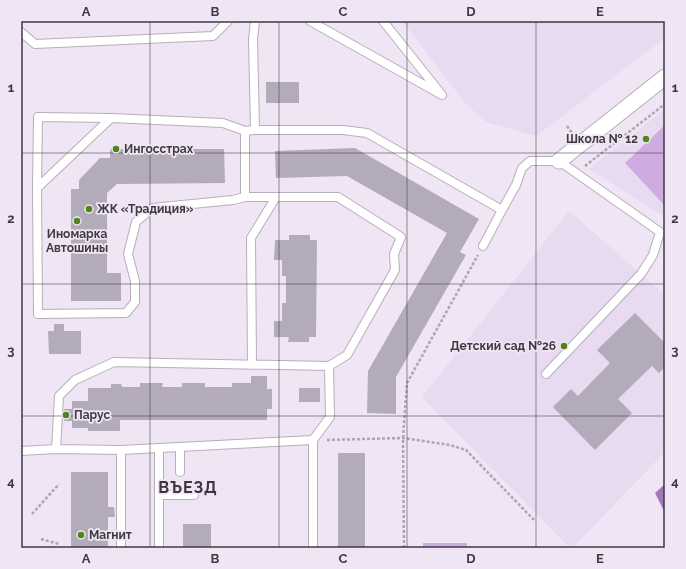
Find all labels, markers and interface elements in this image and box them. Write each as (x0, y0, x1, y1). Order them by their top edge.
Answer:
text: A (82, 4, 91, 19)
text: B (211, 4, 220, 19)
text: C (339, 4, 348, 19)
text: D (466, 4, 476, 19)
text: E (596, 4, 604, 19)
text: 1 (8, 80, 15, 95)
text: 1 (672, 80, 679, 95)
place label: Школа № 12 (566, 132, 638, 146)
marker: Школа № 12 (641, 134, 651, 144)
place label: Ингосстрах (124, 142, 194, 156)
marker: Ингосстрах (111, 144, 121, 154)
place label: ЖК «Традиция» (97, 202, 194, 216)
marker: ЖК «Традиция» (84, 204, 94, 214)
text: 2 (7, 211, 15, 226)
text: 2 (671, 211, 679, 226)
marker: Иномарка Автошины (72, 216, 82, 226)
place label: Иномарка Автошины (46, 227, 108, 255)
place label: Детский сад №26 (450, 339, 556, 353)
marker: Детский сад №26 (559, 341, 569, 351)
text: 3 (7, 343, 15, 358)
text: 3 (671, 343, 679, 358)
place label: Парус (74, 408, 110, 422)
marker: Парус (61, 410, 71, 420)
text: 4 (7, 474, 15, 489)
text: 4 (671, 474, 679, 489)
district label: ВЪЕЗД (158, 478, 218, 497)
place label: Магнит (89, 528, 132, 542)
marker: Магнит (76, 530, 86, 540)
text: A (82, 551, 91, 566)
text: B (211, 551, 220, 566)
text: C (339, 551, 348, 566)
text: D (466, 551, 476, 566)
text: E (596, 551, 604, 566)

